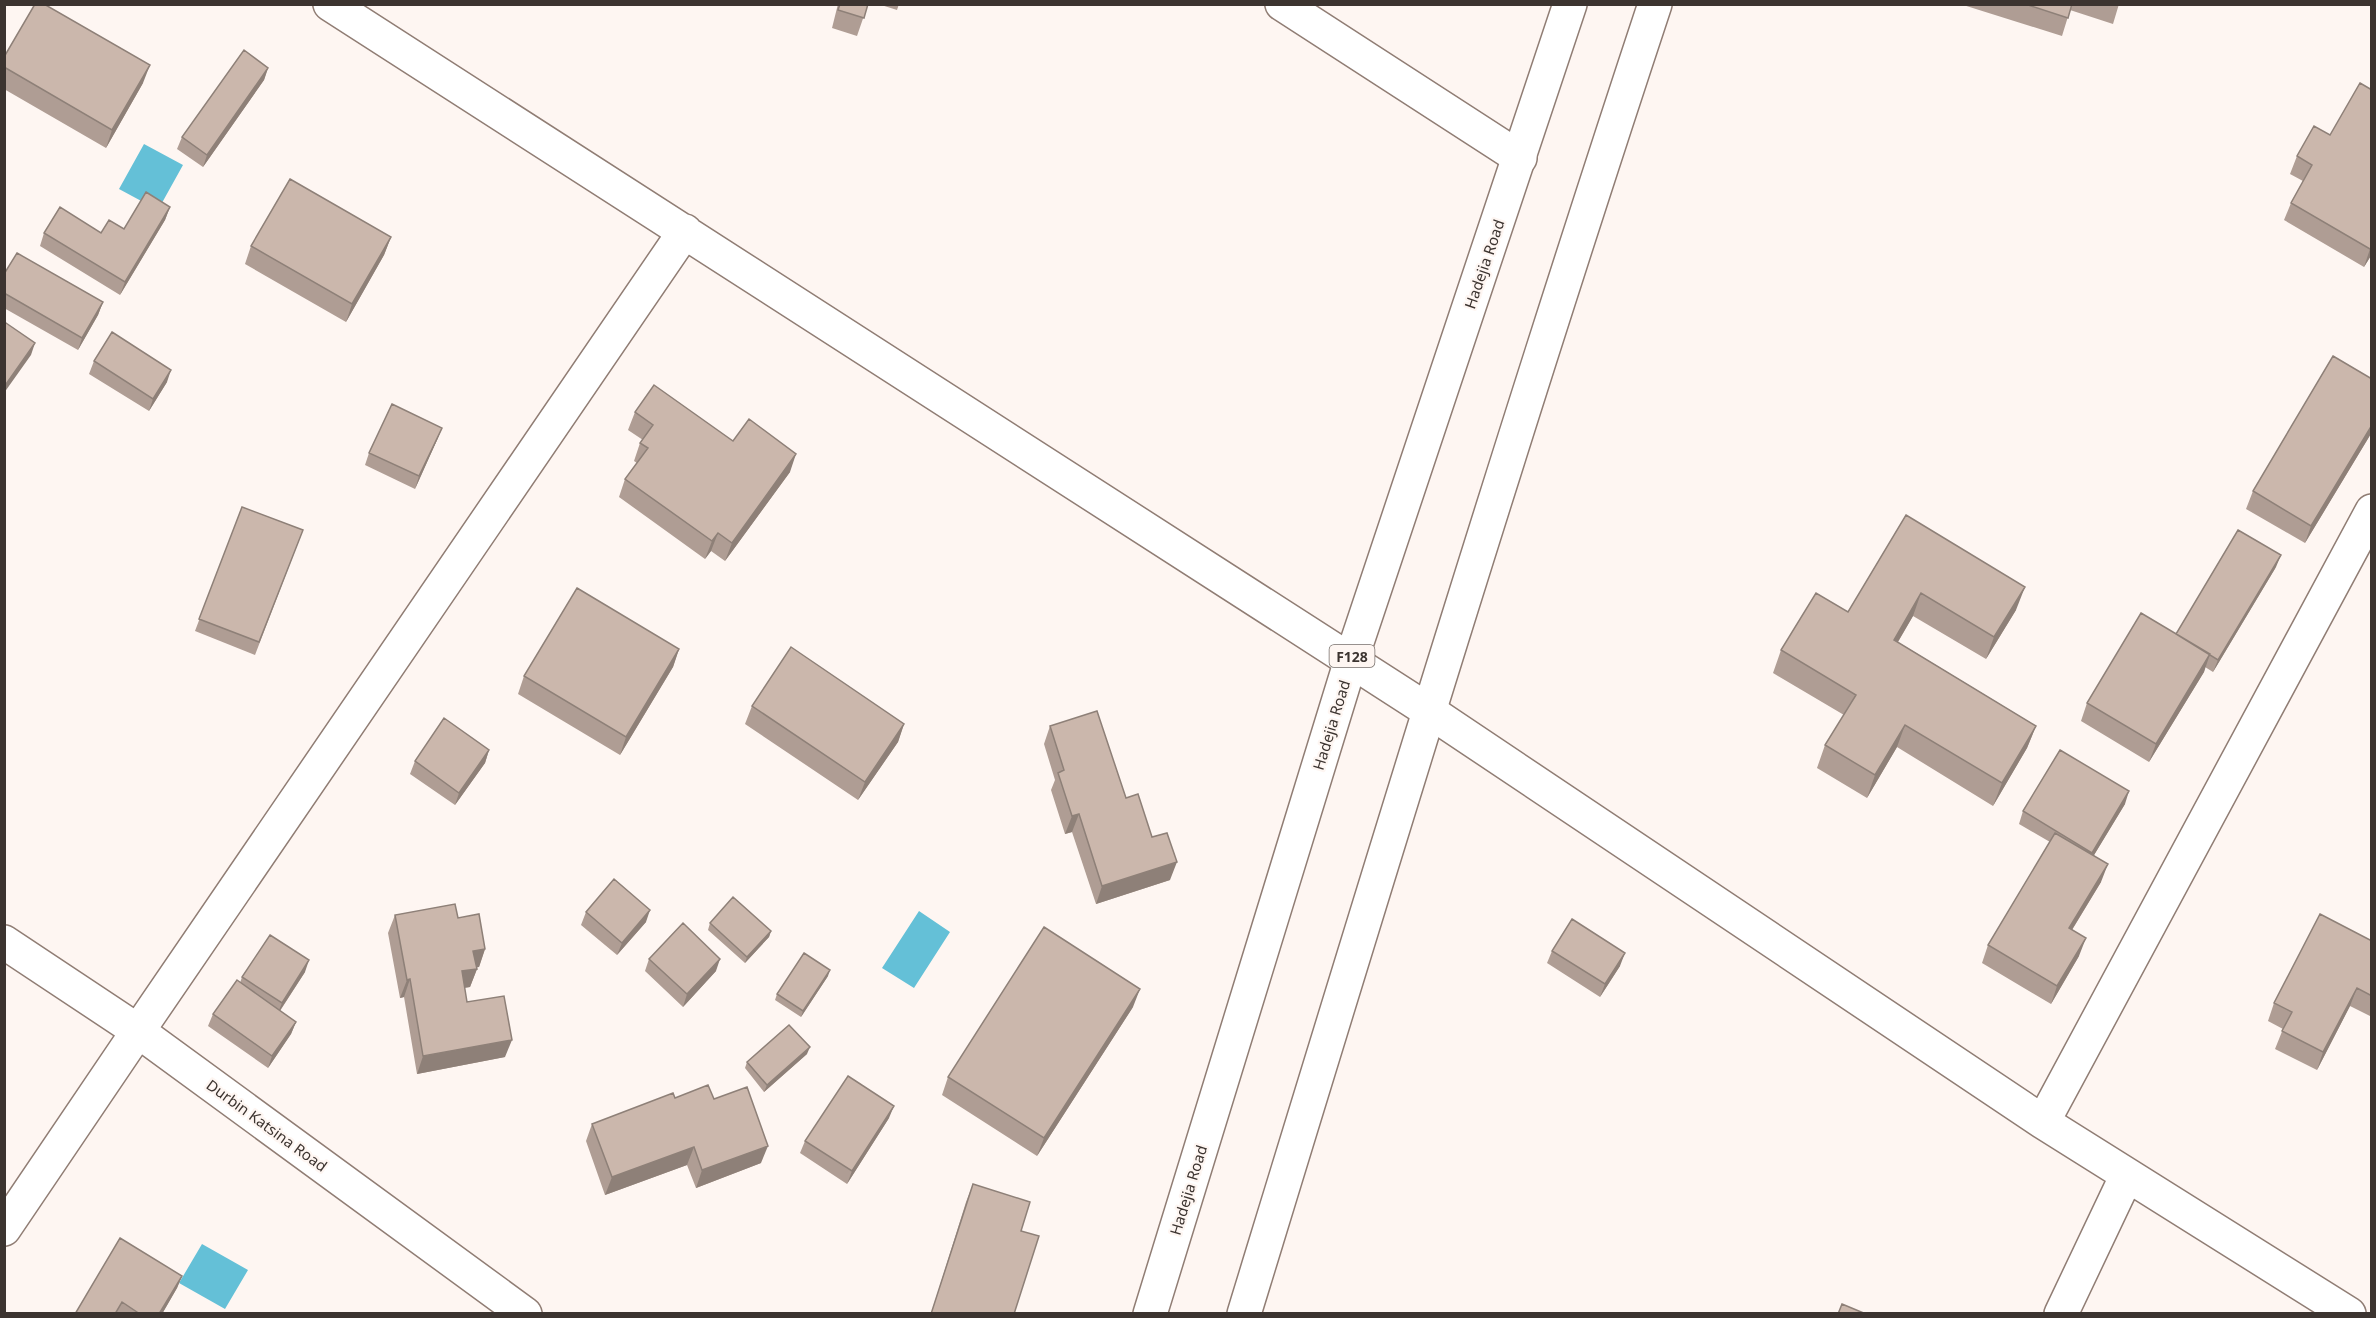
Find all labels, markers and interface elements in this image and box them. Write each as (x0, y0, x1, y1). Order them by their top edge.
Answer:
street label: Hadejia Road (1459, 217, 1509, 311)
road number: F128 (1330, 645, 1374, 667)
street label: Hadejia Road (1308, 677, 1354, 773)
street label: Durbin Katsina Road (203, 1074, 331, 1176)
street label: Hadejia Road (1165, 1142, 1211, 1238)

